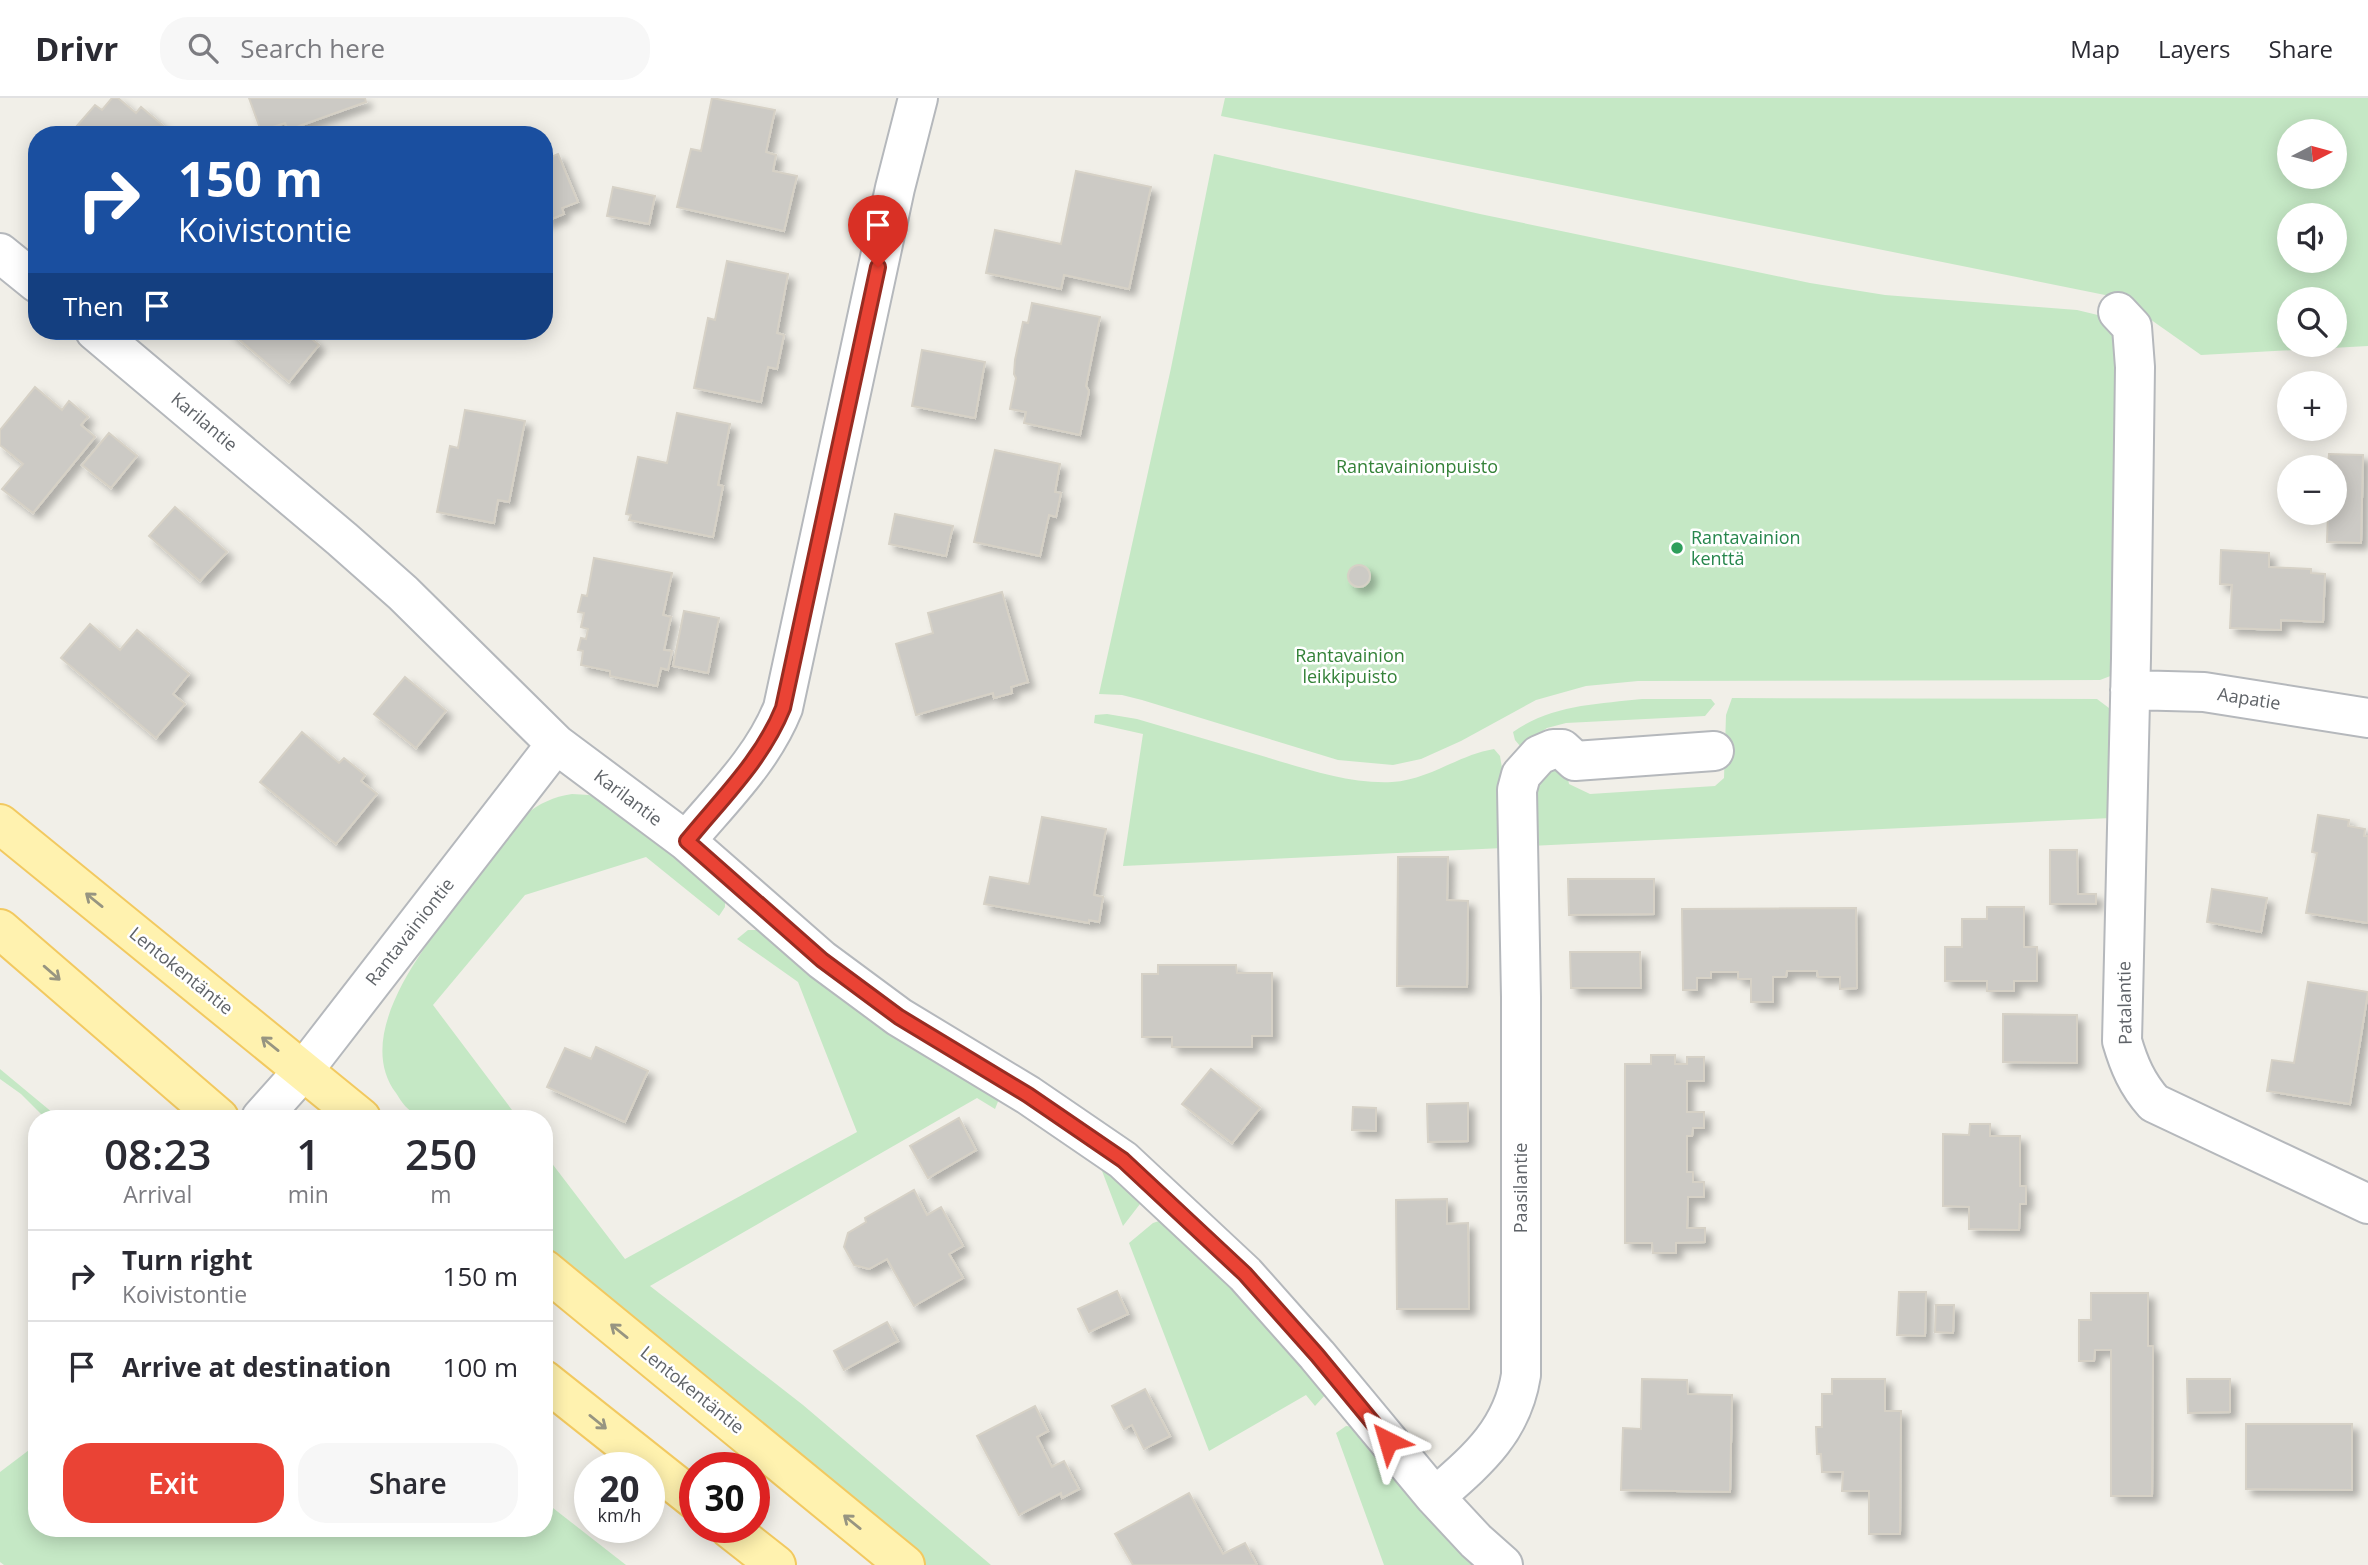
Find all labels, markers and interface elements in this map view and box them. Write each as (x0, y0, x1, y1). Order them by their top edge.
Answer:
search box (160, 17, 650, 80)
text: Drivr (35, 26, 118, 71)
icon: search (184, 29, 222, 67)
text: Search here (240, 30, 385, 66)
text: Map (2070, 32, 2120, 65)
text: Layers (2158, 32, 2231, 65)
text: Share (2269, 32, 2333, 65)
north arrow (2277, 119, 2347, 189)
map controls (2277, 119, 2347, 525)
text: 150 m (178, 145, 323, 211)
icon: right (63, 154, 154, 245)
pin (848, 195, 908, 267)
button: sound (2277, 203, 2347, 273)
icon: arrive (859, 206, 897, 244)
text: Koivistontie (178, 208, 352, 251)
icon: arrive (138, 287, 176, 325)
button: search (2277, 287, 2347, 357)
text: Then (63, 288, 124, 324)
button: + (2277, 371, 2347, 441)
street label: Karilantie (166, 386, 243, 456)
park label: Rantavainionpuisto (1336, 454, 1498, 478)
button: − (2277, 455, 2347, 525)
place label: Rantavainion kenttä (1691, 525, 1801, 570)
marker: Rantavainion kenttä (1669, 540, 1685, 556)
park label: Rantavainion leikkipuisto (1295, 643, 1405, 688)
street label: Aapatie (2216, 681, 2282, 715)
street label: Karilantie (590, 764, 668, 831)
street label: Rantavainiontie (360, 873, 459, 990)
one-way arrow (85, 893, 103, 908)
street label: Lentokentäntie (125, 921, 238, 1019)
street label: Patalantie (2111, 961, 2137, 1045)
one-way arrow (42, 965, 60, 981)
one-way arrow (262, 1036, 280, 1052)
text: 08:23 (104, 1125, 212, 1182)
text: 1 (296, 1125, 320, 1182)
text: 250 (405, 1125, 477, 1182)
street label: Paasilantie (1508, 1143, 1532, 1233)
text: Arrival (123, 1178, 192, 1210)
text: min (288, 1178, 329, 1210)
text: m (430, 1178, 452, 1210)
text: Turn right (122, 1242, 253, 1278)
icon: right (63, 1257, 101, 1295)
text: 150 m (443, 1258, 518, 1294)
text: Koivistontie (122, 1278, 247, 1310)
one-way arrow (611, 1323, 629, 1338)
street label: Lentokentäntie (636, 1340, 749, 1438)
icon: arrive (63, 1348, 101, 1386)
text: Arrive at destination (122, 1349, 391, 1385)
text: 100 m (443, 1349, 518, 1385)
position arrow (1351, 1404, 1425, 1478)
one-way arrow (588, 1415, 606, 1430)
button: Exit (63, 1443, 284, 1523)
button: Share (298, 1443, 518, 1523)
speed limit sign: 30 (679, 1452, 770, 1543)
text: 20 (599, 1465, 640, 1512)
text: km/h (598, 1503, 641, 1527)
one-way arrow (843, 1514, 861, 1529)

